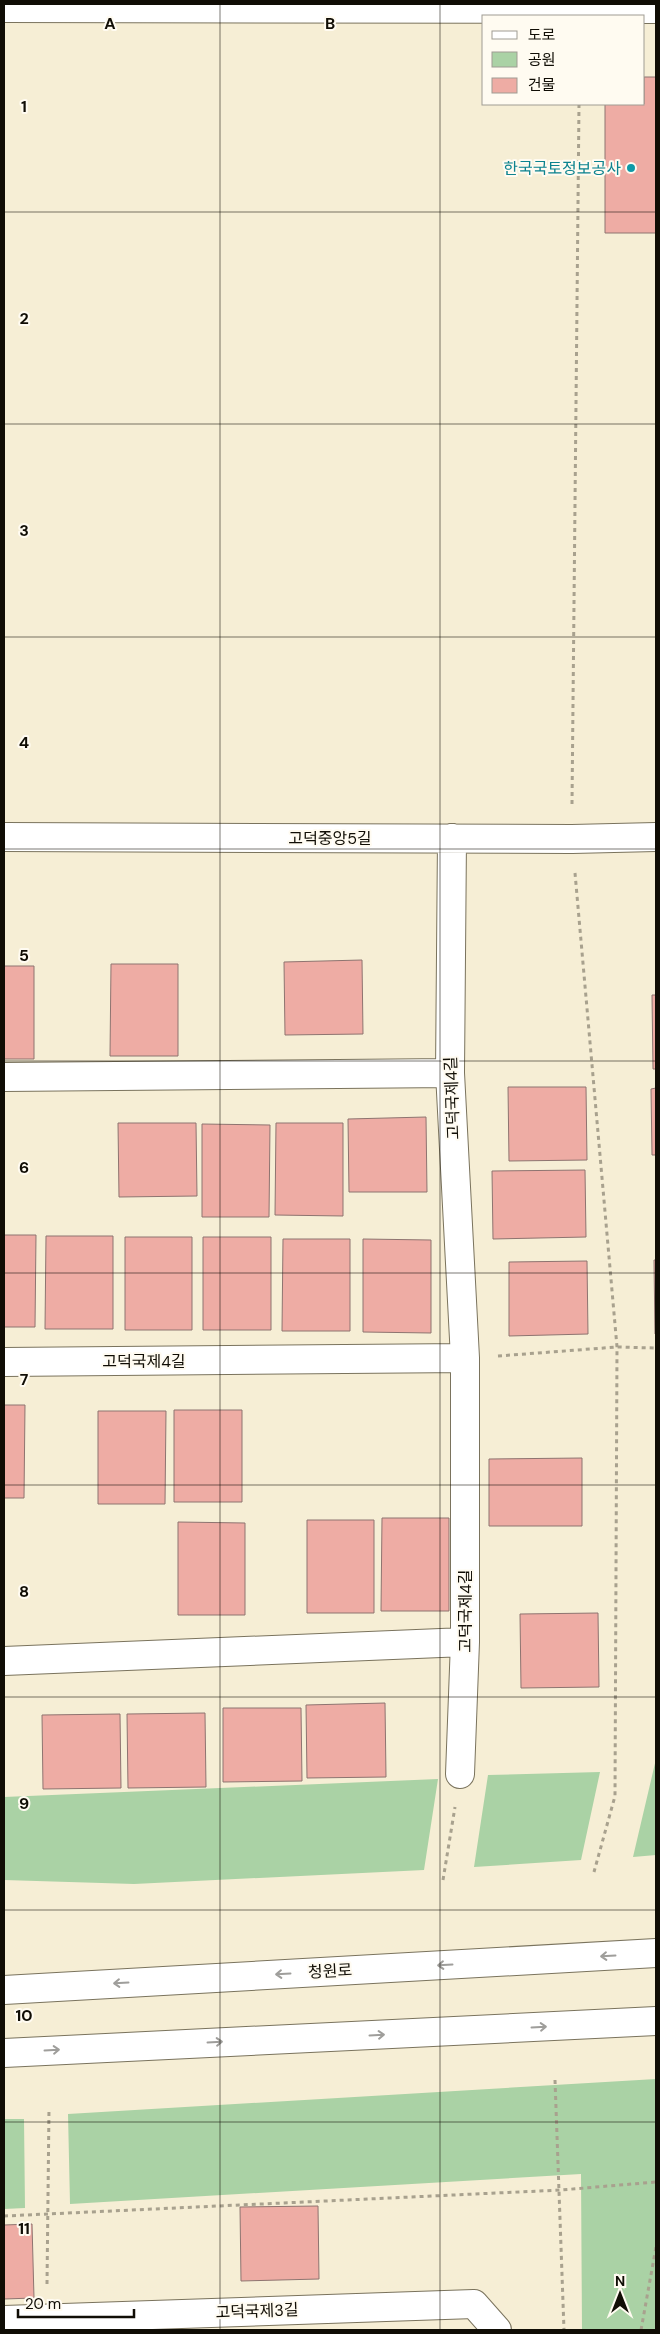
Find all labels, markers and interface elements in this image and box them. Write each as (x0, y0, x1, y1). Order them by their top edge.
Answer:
text: A (104, 13, 116, 34)
text: B (325, 13, 335, 34)
legend (482, 15, 645, 105)
text: 도로 (528, 25, 556, 45)
text: 공원 (528, 50, 556, 70)
text: 건물 (528, 75, 556, 95)
text: 1 (21, 96, 27, 117)
place label: 한국국토정보공사 (503, 158, 621, 179)
marker: 한국국토정보공사 (625, 162, 637, 174)
text: 2 (19, 308, 29, 329)
text: 3 (19, 520, 29, 541)
text: 4 (19, 732, 29, 753)
street label: 고덕중앙5길 (288, 828, 372, 849)
text: 5 (19, 945, 29, 966)
street label: 고덕국제4길 (440, 1056, 464, 1140)
text: 6 (19, 1157, 29, 1178)
street label: 고덕국제4길 (102, 1351, 186, 1372)
text: 7 (20, 1369, 29, 1390)
street label: 고덕국제4길 (455, 1569, 476, 1653)
text: 8 (19, 1581, 29, 1602)
text: 9 (19, 1793, 29, 1814)
one-way arrow (600, 1951, 616, 1960)
street label: 청원로 (307, 1959, 353, 1983)
one-way arrow (438, 1960, 454, 1969)
one-way arrow (275, 1970, 291, 1979)
one-way arrow (113, 1979, 129, 1988)
text: 10 (15, 2005, 33, 2026)
one-way arrow (531, 2022, 547, 2031)
one-way arrow (369, 2030, 385, 2039)
one-way arrow (206, 2038, 222, 2047)
one-way arrow (44, 2046, 60, 2055)
text: 11 (18, 2218, 30, 2239)
north arrow (595, 2269, 645, 2319)
text: N (615, 2272, 625, 2290)
scale bar (18, 2286, 134, 2318)
text: 20 m (25, 2294, 61, 2314)
street label: 고덕국제3길 (215, 2299, 299, 2323)

